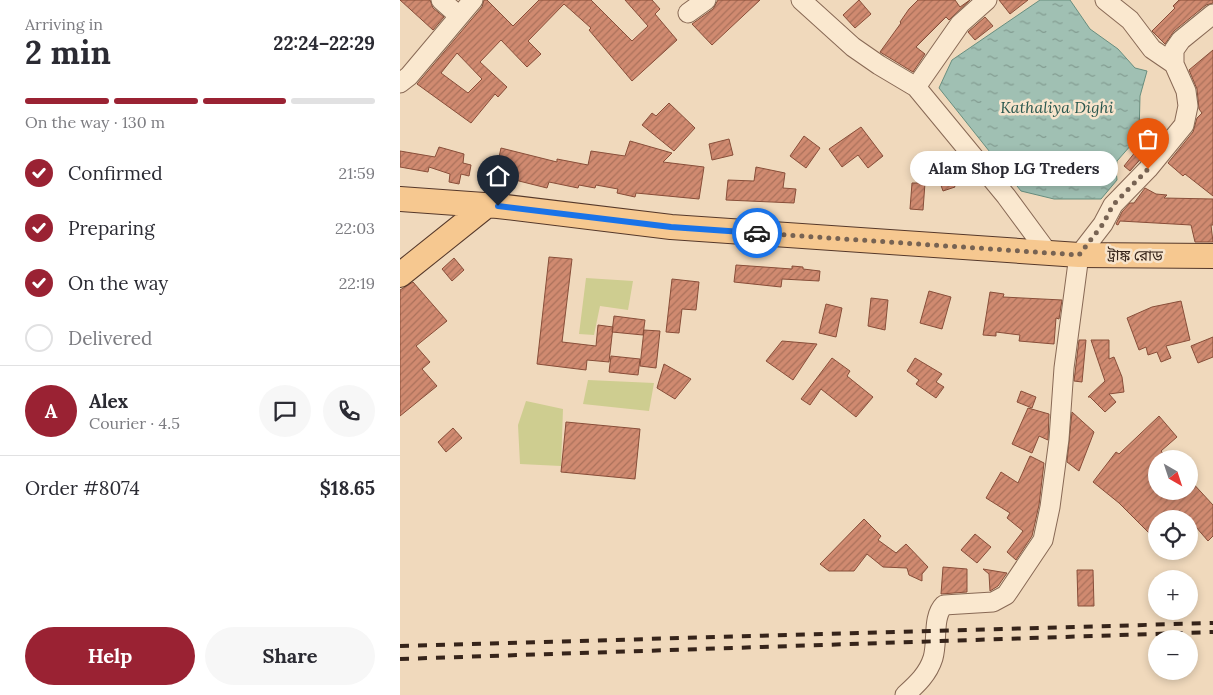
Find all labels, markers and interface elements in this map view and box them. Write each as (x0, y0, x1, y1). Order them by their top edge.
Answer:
text: Arriving in (25, 14, 103, 34)
text: 22:24–22:29 (273, 31, 375, 55)
text: 2 min (25, 32, 111, 73)
water label: Kathaliya Dighi (1000, 97, 1114, 117)
text: On the way · 130 m (25, 112, 165, 132)
pin (1127, 118, 1169, 169)
icon: bag (1134, 125, 1162, 153)
callout: Alam Shop LG Treders (910, 152, 1118, 186)
pin (477, 155, 519, 206)
text: Alam Shop LG Treders (928, 158, 1100, 178)
icon: check (25, 159, 53, 187)
text: Confirmed (68, 161, 163, 185)
icon: home (484, 162, 512, 190)
text: 21:59 (339, 163, 375, 183)
courier (732, 208, 782, 258)
icon: check (25, 214, 53, 242)
text: Preparing (68, 216, 155, 240)
text: 22:03 (335, 218, 375, 238)
icon: car (743, 219, 771, 247)
street label: ট্রাঙ্ক রোড (1106, 245, 1163, 265)
icon: check (25, 269, 53, 297)
text: On the way (68, 271, 168, 295)
text: 22:19 (339, 273, 375, 293)
text: Delivered (68, 326, 152, 350)
button: chat (259, 385, 311, 437)
button: phone (323, 385, 375, 437)
text: Alex (89, 389, 128, 413)
text: A (45, 399, 57, 423)
text: Courier · 4.5 (89, 413, 180, 433)
north arrow (1148, 450, 1198, 500)
map controls (1148, 450, 1198, 680)
text: Order #8074 (25, 476, 140, 500)
text: $18.65 (320, 476, 375, 500)
button: locate (1148, 510, 1198, 560)
button: + (1148, 570, 1198, 620)
button: Help (25, 627, 195, 685)
button: Share (205, 627, 375, 685)
button: − (1148, 630, 1198, 680)

